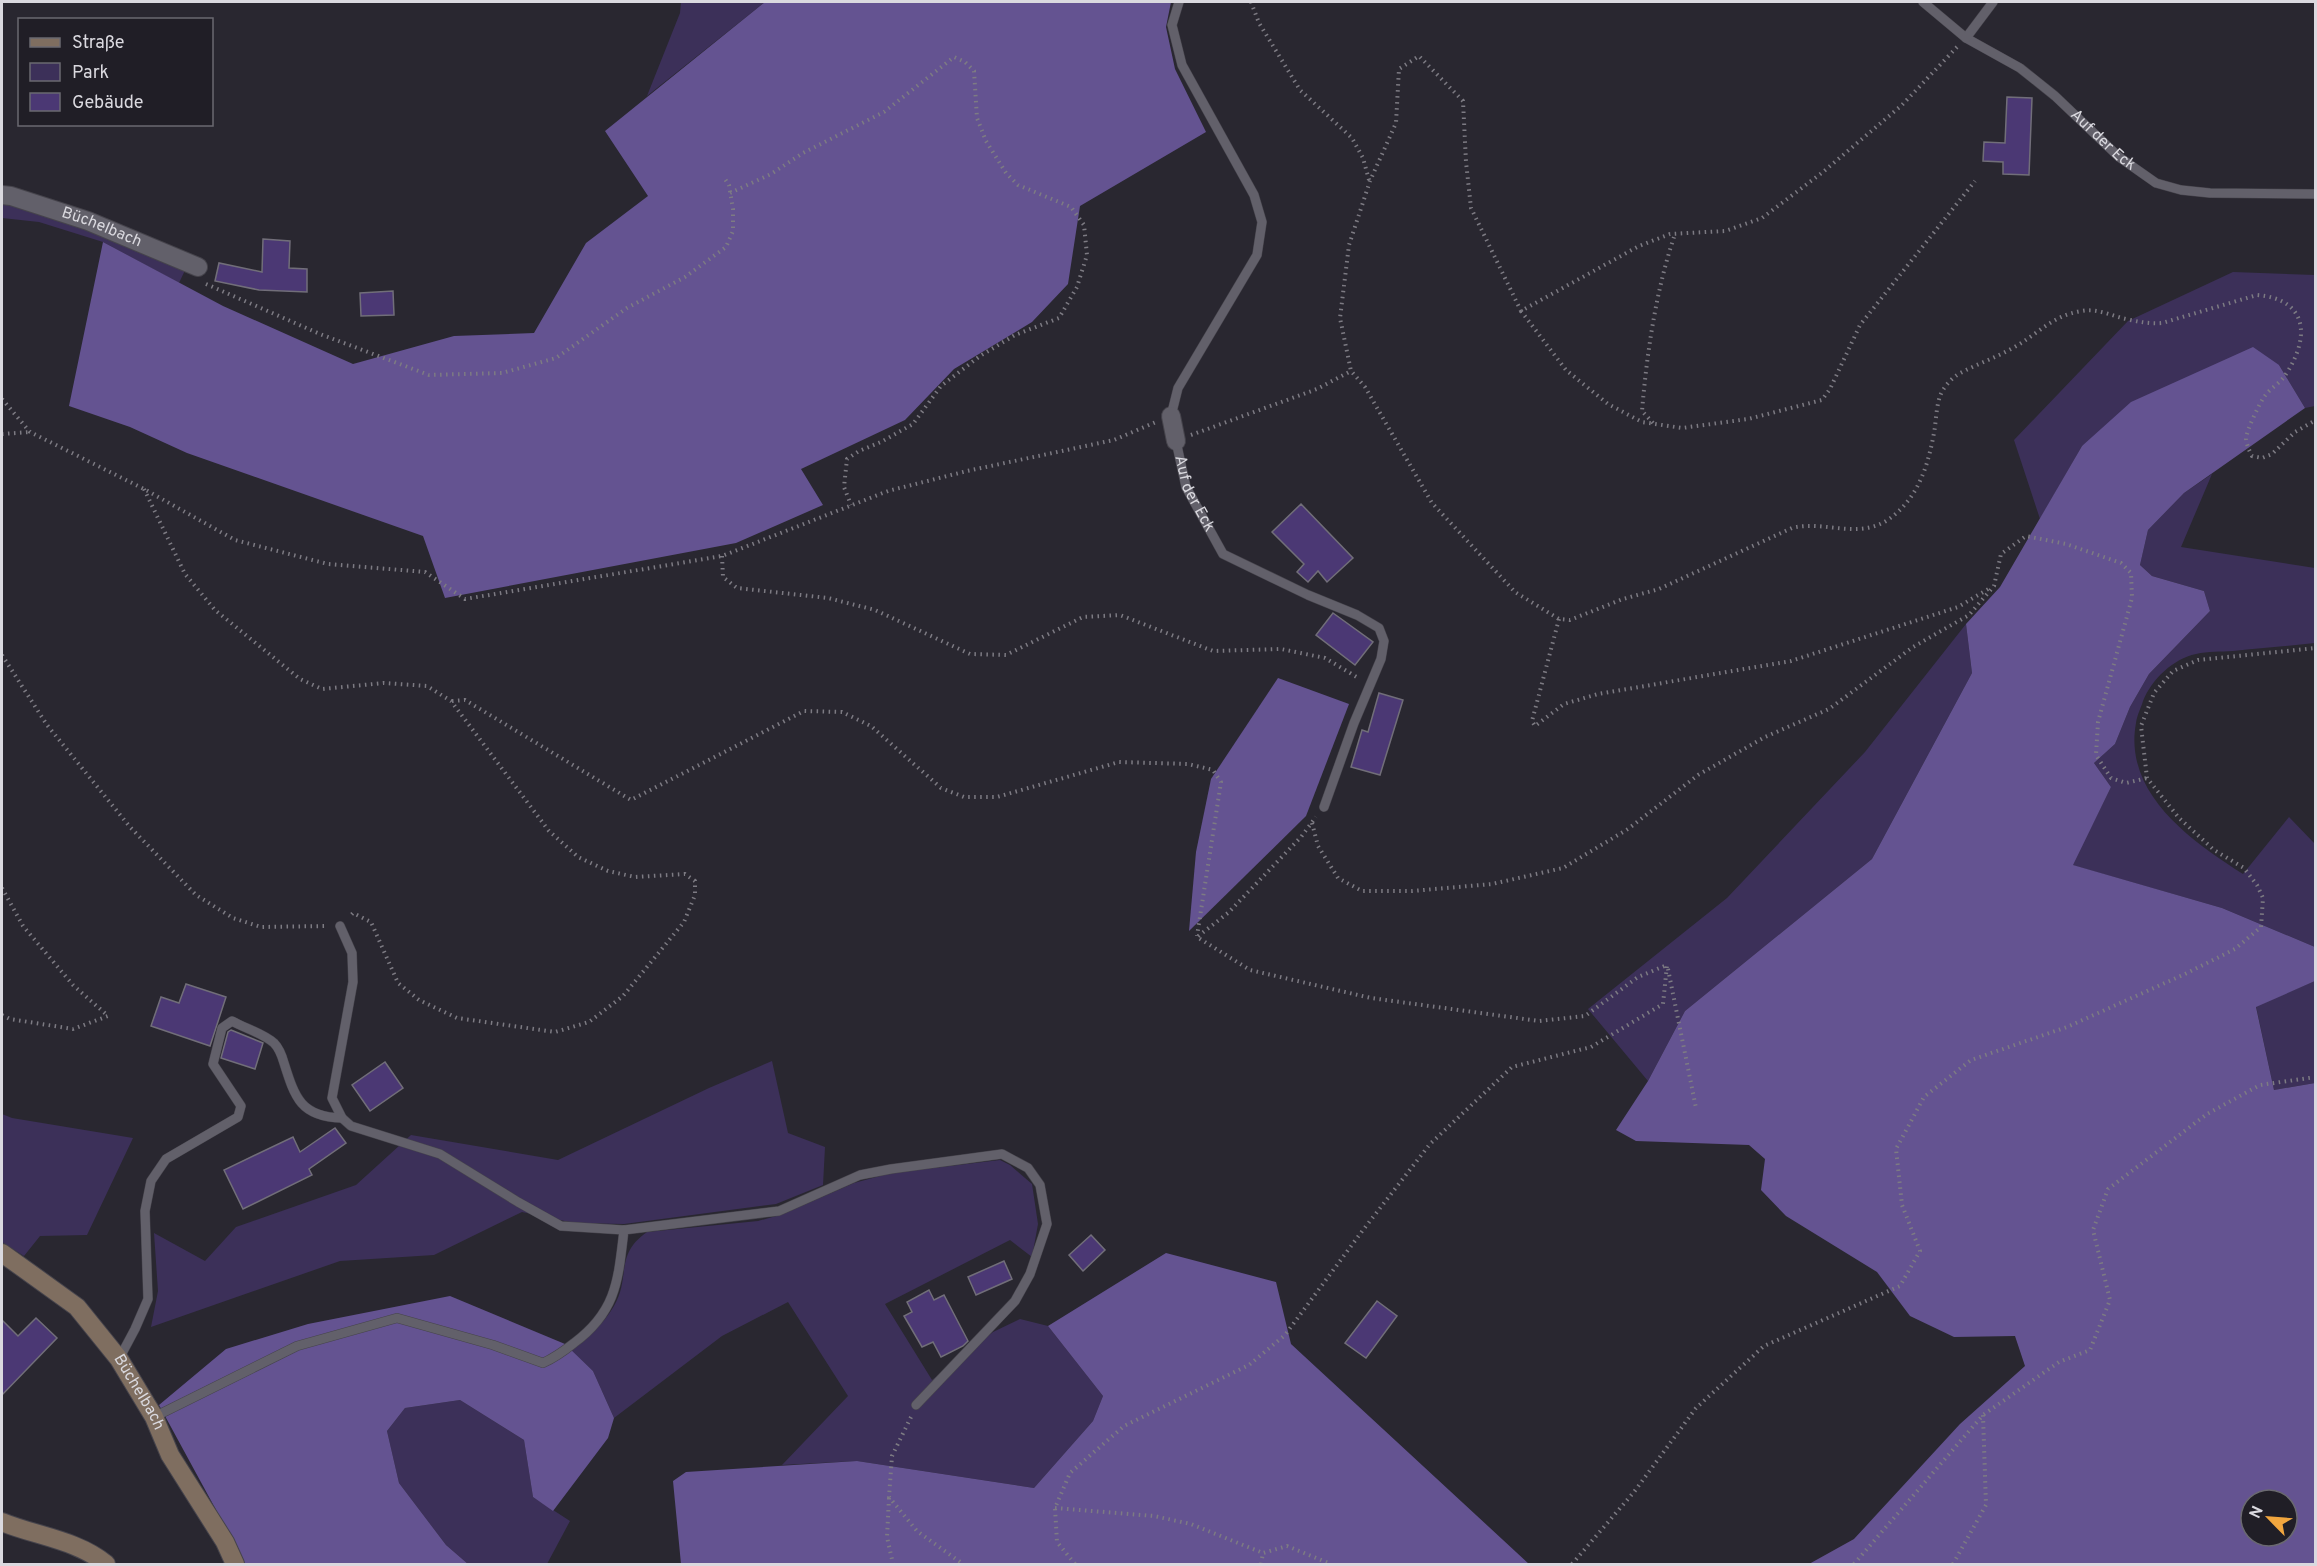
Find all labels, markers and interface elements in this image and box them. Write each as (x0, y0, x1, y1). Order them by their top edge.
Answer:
legend (18, 18, 213, 126)
text: Straße (72, 32, 124, 55)
text: Park (72, 62, 109, 85)
text: Gebäude (72, 92, 144, 115)
street label: Auf der Eck (2066, 105, 2139, 176)
street label: Büchelbach (59, 203, 145, 252)
street label: Auf der Eck (1169, 453, 1219, 536)
street label: Büchelbach (109, 1351, 168, 1433)
north arrow (2239, 1488, 2299, 1548)
text: N (2246, 1503, 2269, 1522)

